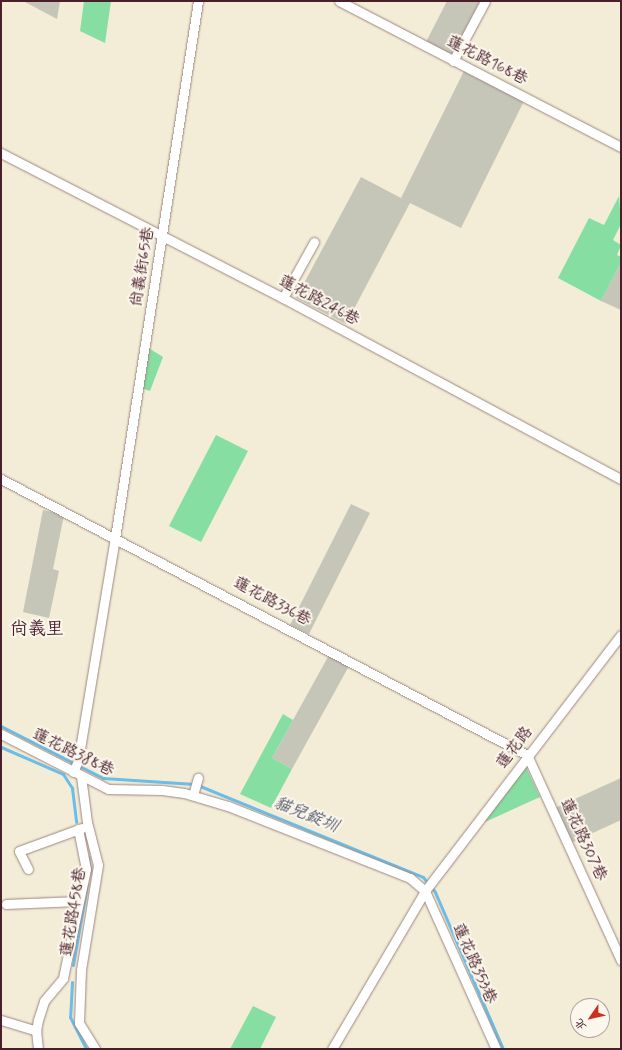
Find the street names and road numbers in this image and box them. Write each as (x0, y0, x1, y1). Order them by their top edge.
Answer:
street label: 蓮花路168巷 (443, 32, 531, 90)
street label: 尚義街65巷 (127, 226, 159, 308)
street label: 蓮花路246巷 (275, 272, 363, 330)
street label: 蓮花路336巷 (230, 573, 314, 631)
street label: 蓮花路 (493, 723, 537, 773)
street label: 蓮花路388巷 (29, 725, 117, 781)
street label: 蓮花路307巷 (555, 795, 611, 885)
street label: 蓮花路458巷 (57, 866, 91, 958)
street label: 蓮花路353巷 (448, 921, 500, 1007)

